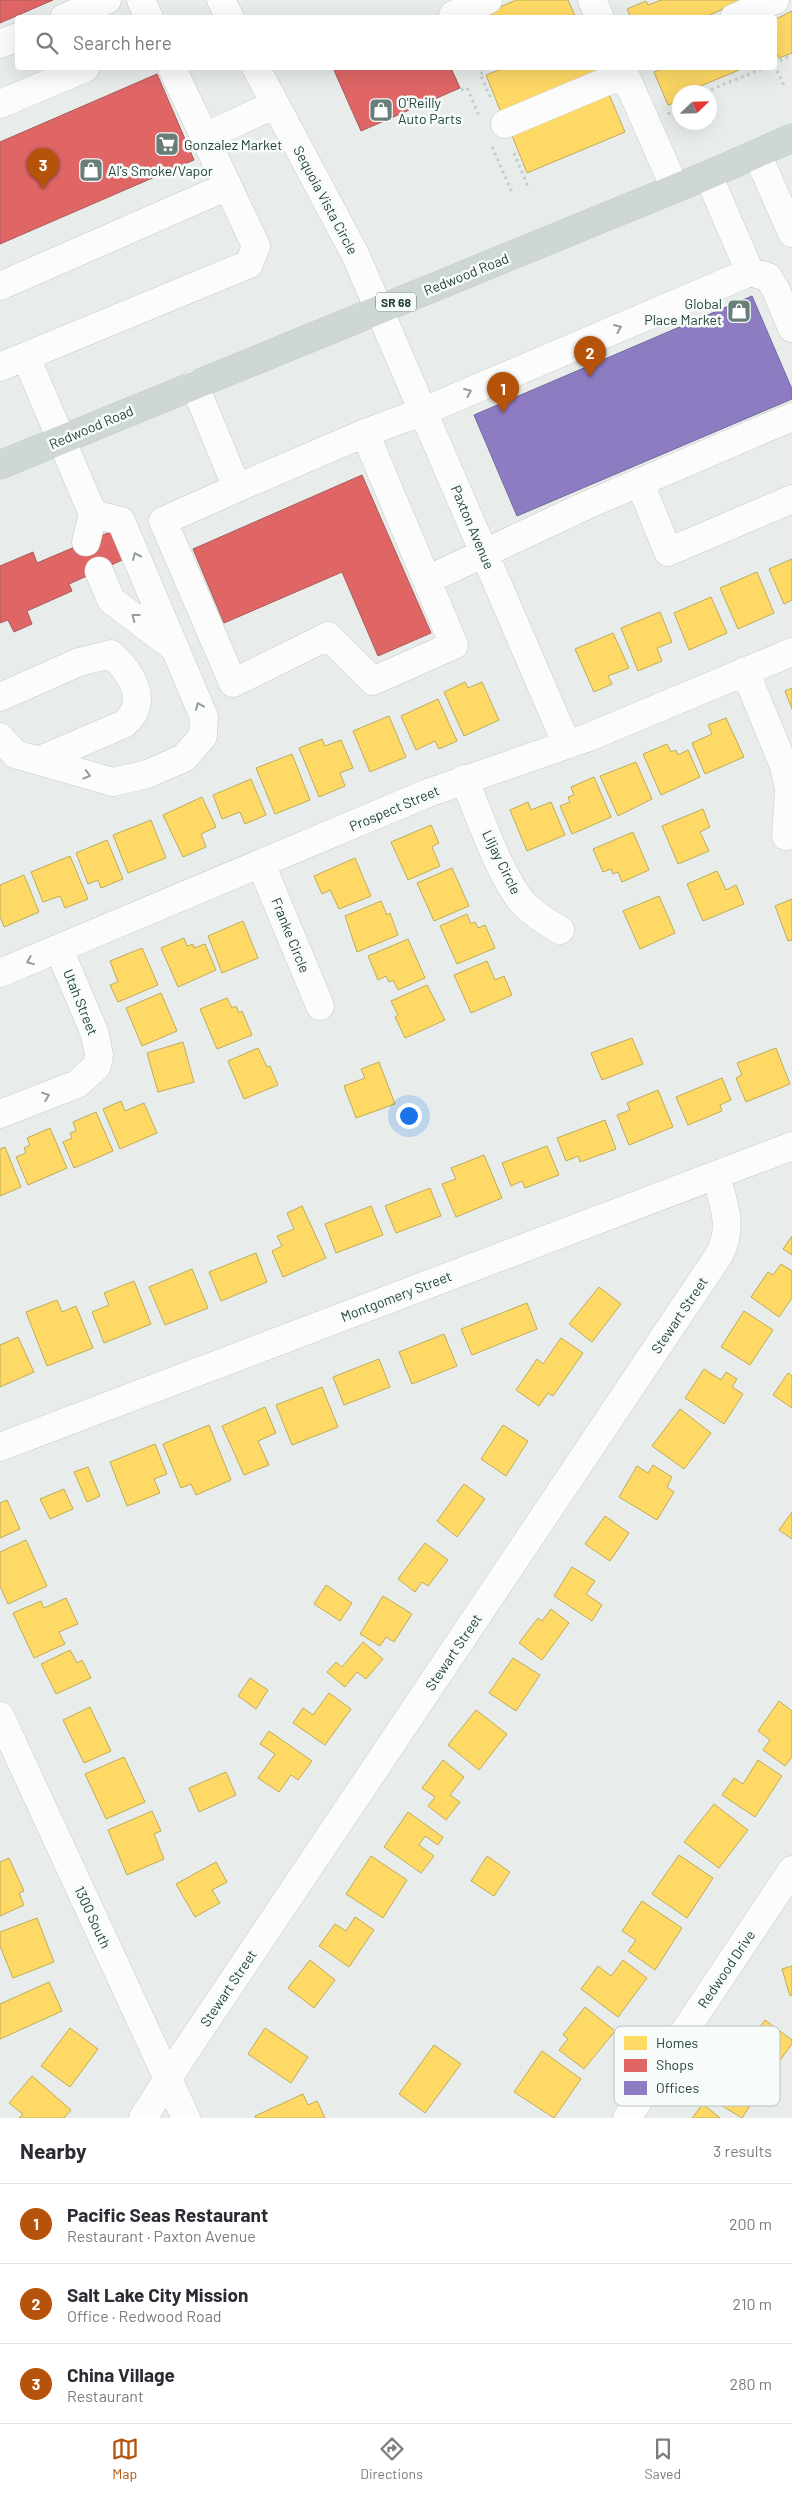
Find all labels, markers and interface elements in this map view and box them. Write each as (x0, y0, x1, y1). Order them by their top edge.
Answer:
search box (15, 15, 777, 70)
icon: search (33, 29, 61, 57)
text: Search here (73, 31, 172, 54)
north arrow (672, 85, 717, 130)
place label: O'Reilly Auto Parts (398, 94, 462, 127)
shop icon: O'Reilly Auto Parts (368, 97, 394, 123)
supermarket icon: Gonzalez Market (154, 131, 180, 157)
place label: Gonzalez Market (184, 136, 282, 153)
street label: Sequoia Vista Circle (290, 143, 362, 257)
pin: 3 (27, 148, 59, 189)
shop icon: Al's Smoke/Vapor (78, 157, 104, 183)
place label: Al's Smoke/Vapor (108, 162, 213, 179)
street label: Redwood Road (421, 249, 511, 299)
road number: SR 68 (376, 292, 416, 312)
place label: Global Place Market (644, 295, 722, 328)
shop icon: Global Place Market (726, 298, 752, 324)
one-way arrow (613, 323, 622, 334)
pin: 2 (574, 336, 606, 377)
pin: 1 (487, 372, 519, 413)
one-way arrow (464, 387, 472, 397)
street label: Redwood Road (46, 402, 136, 452)
street label: Paxton Avenue (448, 483, 498, 571)
one-way arrow (132, 552, 143, 561)
one-way arrow (132, 615, 141, 623)
one-way arrow (194, 702, 205, 711)
one-way arrow (82, 770, 90, 780)
street label: Prospect Street (346, 781, 442, 835)
street label: Liljay Circle (479, 827, 525, 897)
street label: Franke Circle (268, 895, 314, 975)
one-way arrow (26, 954, 35, 965)
street label: Utah Street (60, 966, 102, 1038)
one-way arrow (41, 1092, 49, 1102)
your location (396, 1103, 422, 1129)
street label: Montgomery Street (338, 1267, 454, 1325)
street label: Stewart Street (647, 1273, 711, 1357)
street label: Stewart Street (421, 1610, 485, 1694)
street label: 1300 South (71, 1883, 115, 1951)
street label: Redwood Drive (694, 1927, 758, 2011)
street label: Stewart Street (196, 1946, 260, 2030)
legend (614, 2026, 780, 2106)
text: Homes (656, 2034, 699, 2051)
text: Shops (656, 2056, 694, 2073)
text: Offices (656, 2079, 699, 2096)
text: Nearby (20, 2138, 86, 2163)
text: 3 results (713, 2141, 772, 2160)
text: Pacific Seas Restaurant (67, 2203, 268, 2226)
text: 1 (33, 2214, 39, 2233)
text: 200 m (729, 2214, 772, 2233)
text: Restaurant · Paxton Avenue (67, 2226, 256, 2245)
text: Salt Lake City Mission (67, 2283, 248, 2306)
text: 2 (32, 2294, 40, 2313)
text: 210 m (733, 2294, 772, 2313)
text: Office · Redwood Road (67, 2306, 222, 2325)
text: China Village (67, 2363, 175, 2386)
text: 3 (32, 2374, 40, 2393)
text: 280 m (730, 2374, 772, 2393)
text: Restaurant (67, 2386, 144, 2405)
tab: Map (111, 2435, 139, 2482)
tab: Directions (360, 2435, 423, 2482)
tab: Saved (644, 2435, 681, 2482)

